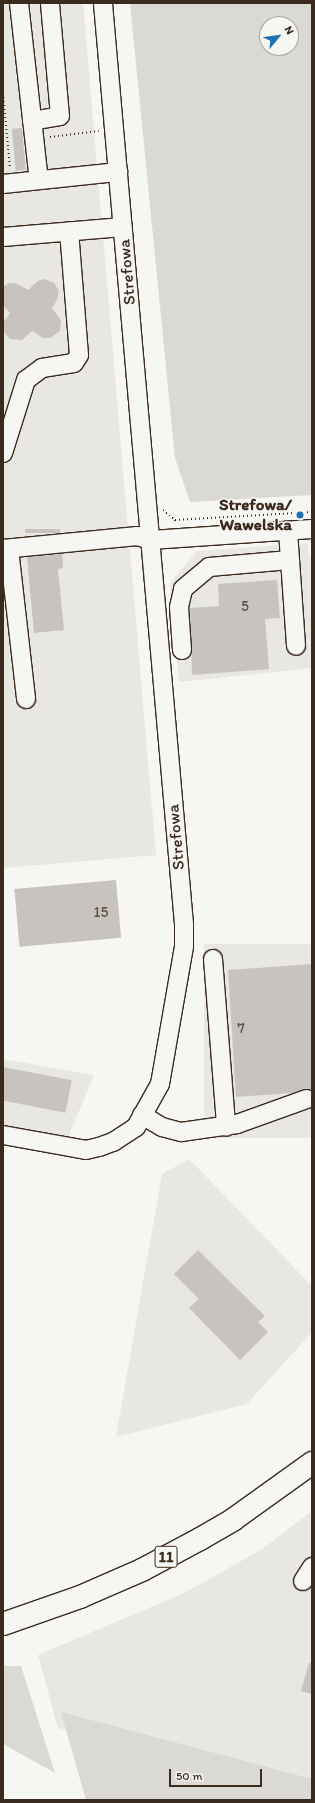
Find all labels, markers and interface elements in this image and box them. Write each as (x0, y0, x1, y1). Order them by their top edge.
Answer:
north arrow (259, 16, 299, 56)
text: N (282, 24, 297, 37)
street label: Strefowa (114, 238, 140, 306)
place label: Strefowa/ Wawelska (219, 495, 292, 535)
marker: Strefowa/ Wawelska (295, 510, 305, 520)
house number: 5 (241, 598, 249, 616)
street label: Strefowa (163, 803, 189, 871)
house number: 15 (94, 904, 108, 922)
house number: 7 (237, 1020, 245, 1038)
road number: 11 (154, 1543, 178, 1571)
scale bar (171, 1761, 264, 1787)
text: 50 m (176, 1769, 202, 1783)

